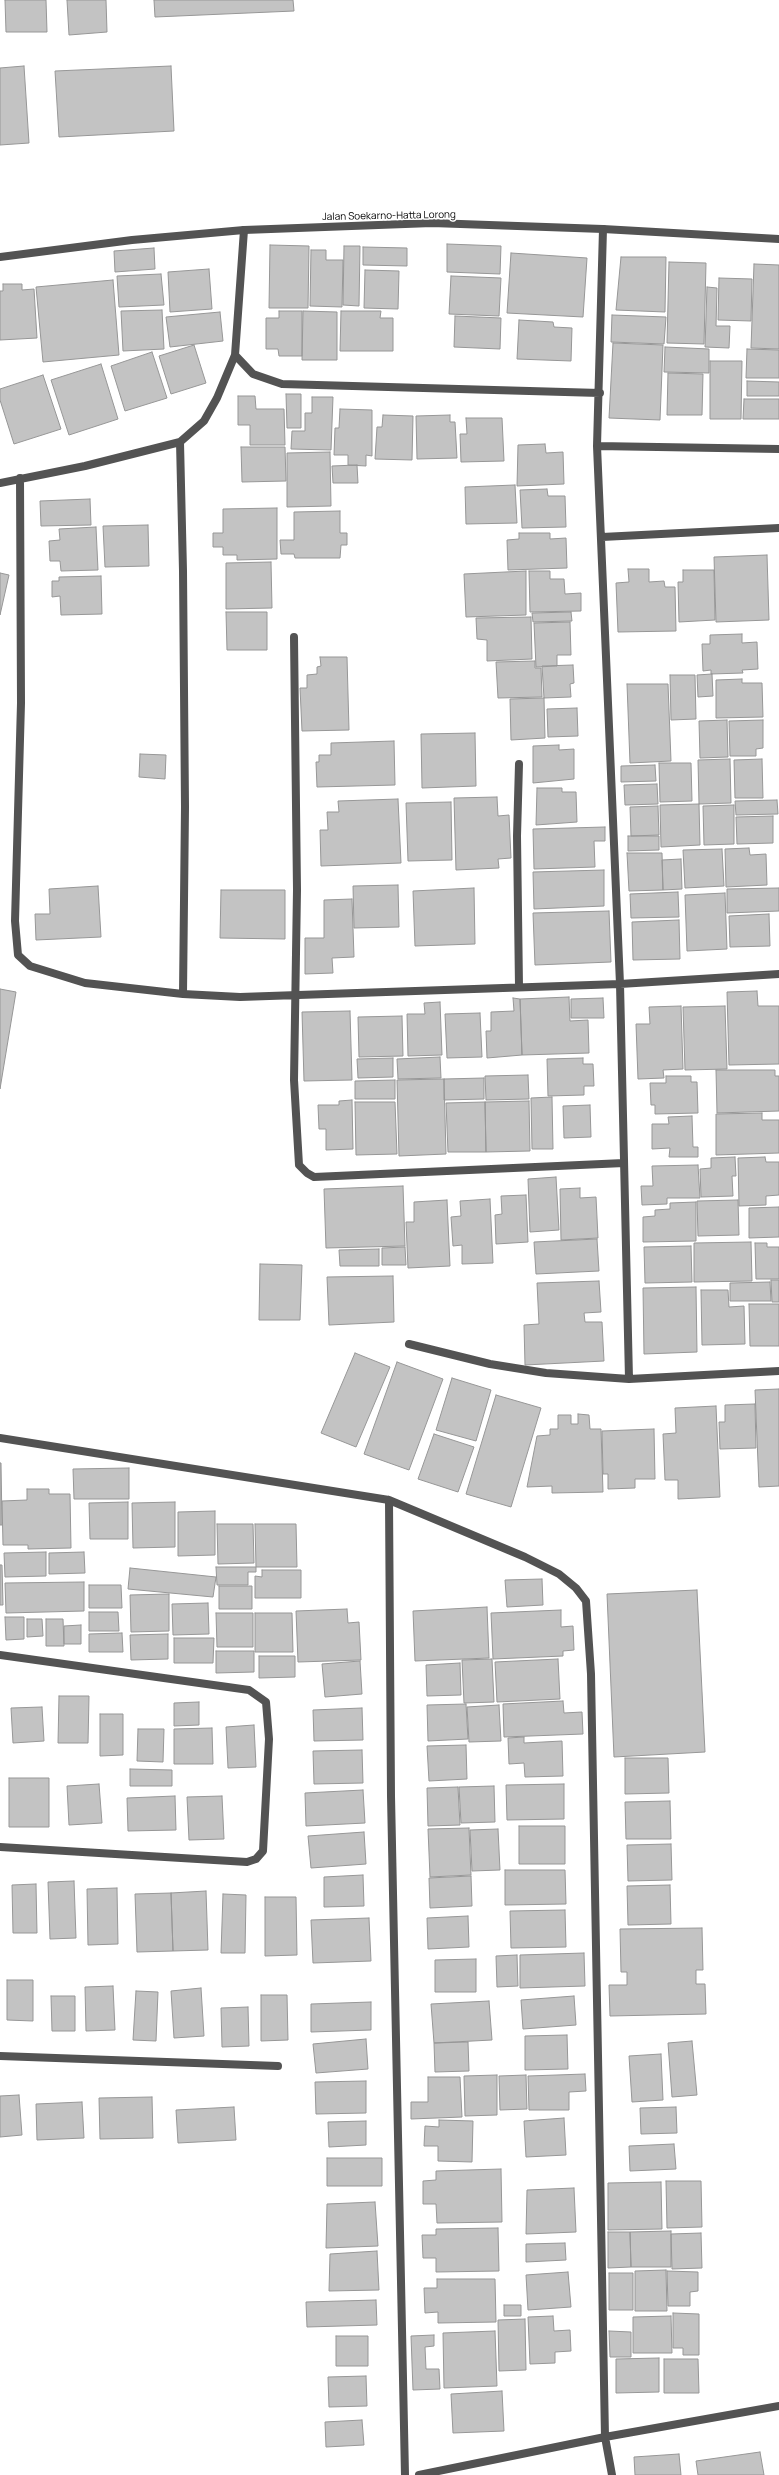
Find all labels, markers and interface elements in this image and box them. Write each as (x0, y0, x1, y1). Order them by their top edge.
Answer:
street label: Jalan Soekarno-Hatta Lorong (322, 209, 456, 223)

